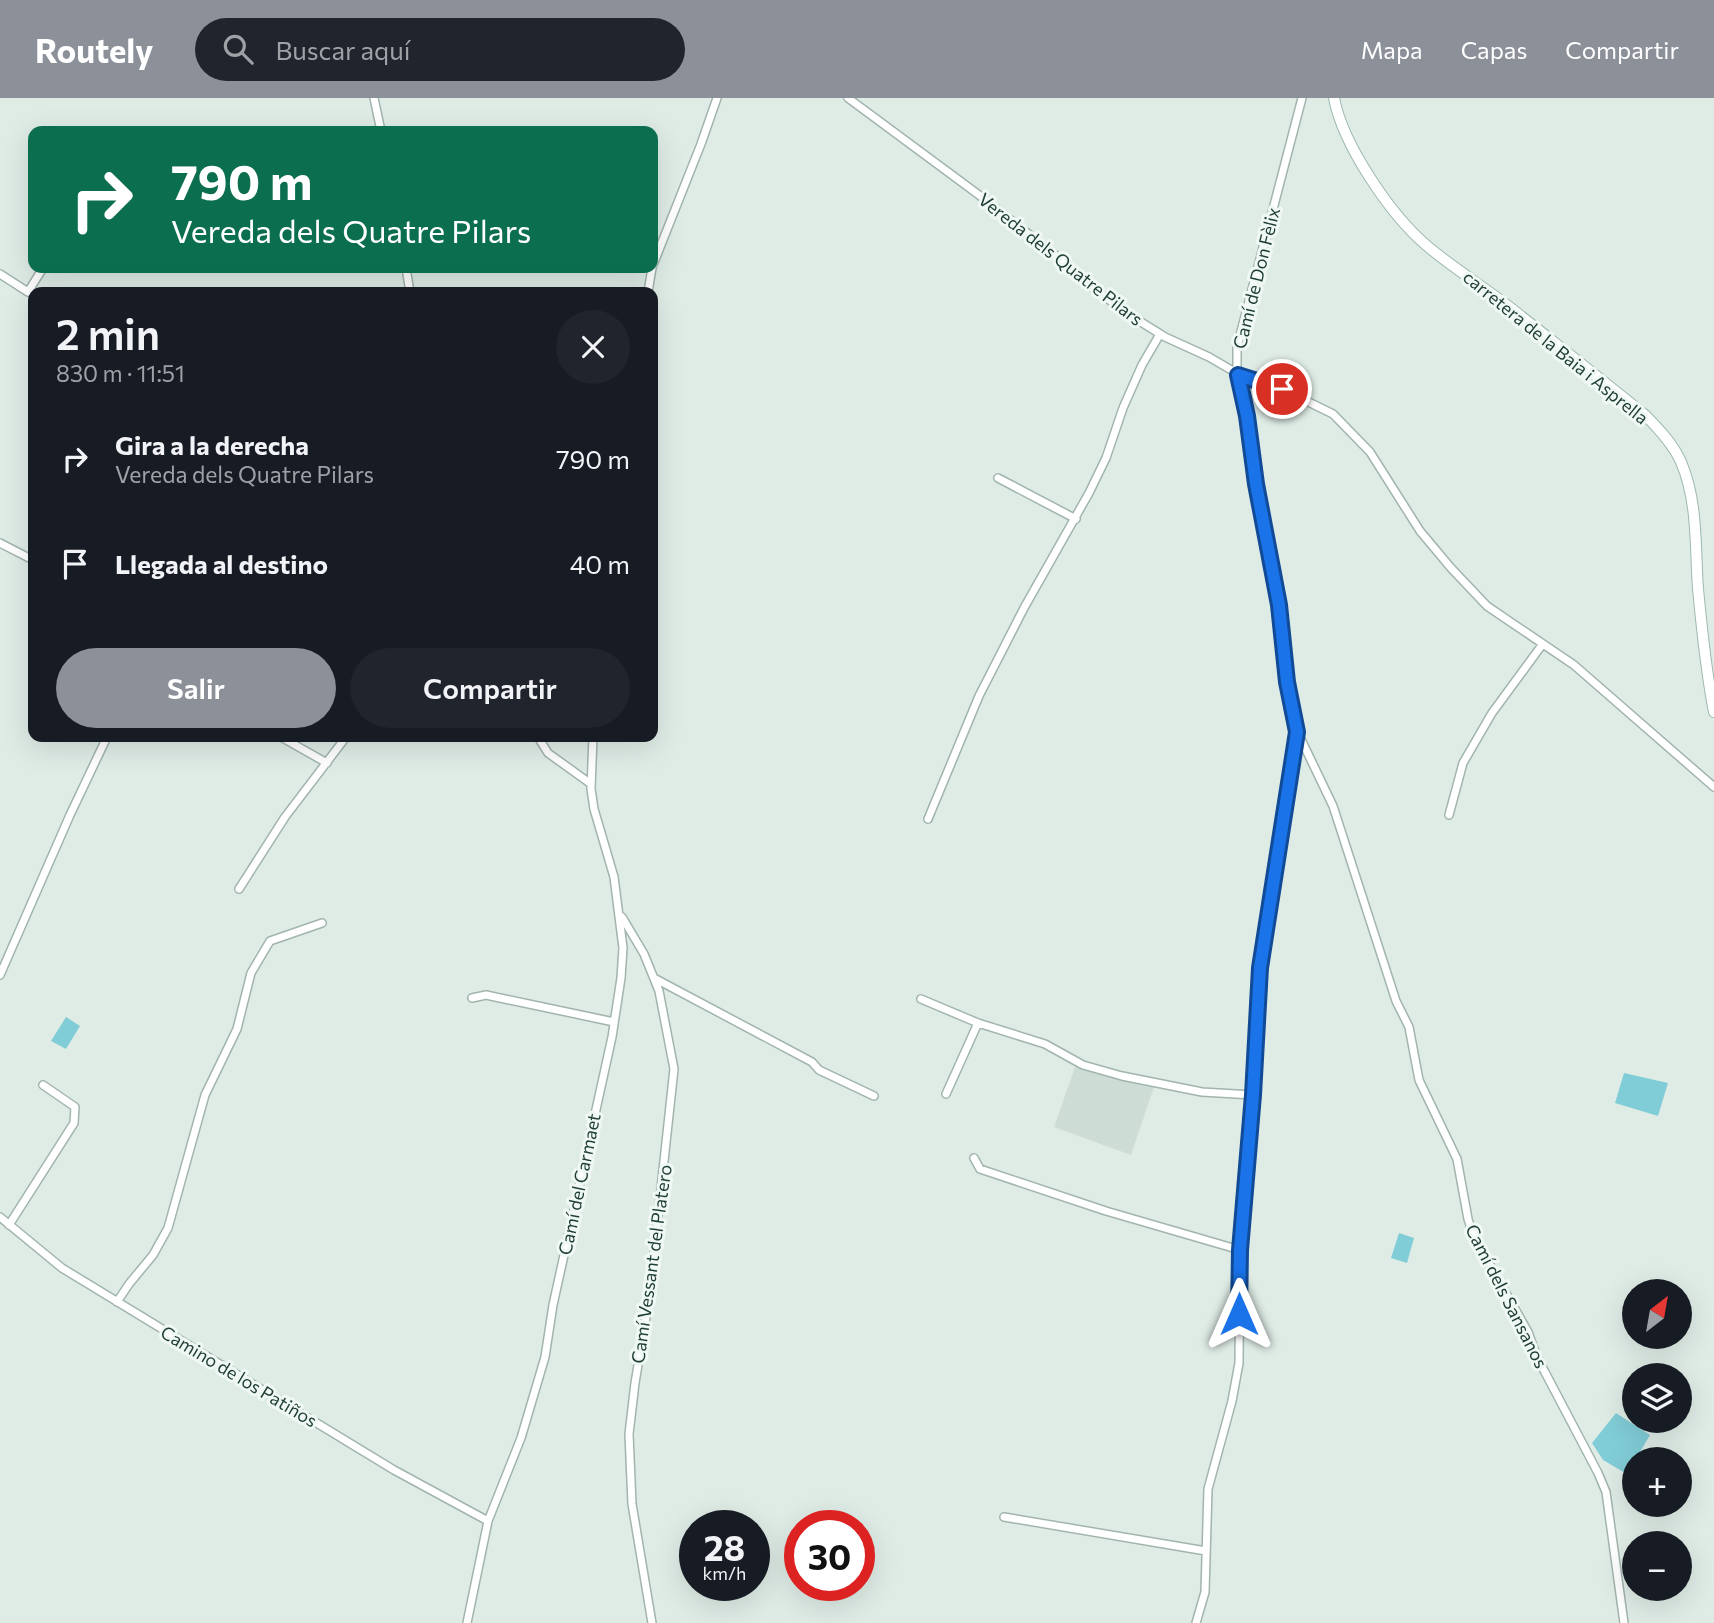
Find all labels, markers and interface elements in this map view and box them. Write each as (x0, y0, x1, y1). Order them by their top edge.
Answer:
search box (195, 18, 685, 81)
text: Routely (35, 29, 153, 70)
icon: search (219, 30, 257, 68)
text: Buscar aquí (275, 34, 410, 65)
text: Mapa (1361, 35, 1423, 64)
text: Capas (1461, 35, 1527, 64)
text: Compartir (1565, 35, 1679, 64)
text: 790 m (171, 150, 313, 210)
icon: right (56, 154, 147, 245)
street label: Vereda dels Quatre Pilars (974, 188, 1148, 330)
street label: Camí de Don Fèlix (1228, 205, 1284, 351)
text: Vereda dels Quatre Pilars (171, 210, 531, 250)
street label: carretera de la Baia i Asprella (1459, 265, 1653, 429)
text: 2 min (56, 307, 160, 359)
button: close (556, 310, 630, 384)
text: 830 m · 11:51 (56, 359, 185, 387)
pin (1252, 359, 1312, 419)
icon: arrive (1263, 370, 1301, 408)
text: Gira a la derecha (115, 429, 309, 460)
icon: right (56, 440, 94, 478)
text: 790 m (556, 443, 630, 474)
text: Vereda dels Quatre Pilars (115, 460, 374, 488)
icon: arrive (56, 545, 94, 583)
text: Llegada al destino (115, 548, 328, 579)
text: 40 m (570, 548, 630, 579)
button: Salir (56, 648, 336, 728)
button: Compartir (350, 648, 630, 728)
street label: Camí del Carmaet (553, 1111, 605, 1257)
street label: Camí Vessant del Platero (626, 1163, 676, 1365)
street label: Camí dels Sansanos (1461, 1220, 1553, 1372)
position arrow (1202, 1277, 1276, 1351)
north arrow (1622, 1279, 1692, 1349)
map controls (1622, 1279, 1692, 1601)
street label: Camino de los Patiños (157, 1321, 321, 1431)
button: layers (1622, 1363, 1692, 1433)
button: + (1622, 1447, 1692, 1517)
speed limit sign: 30 (784, 1510, 875, 1601)
text: 28 (704, 1525, 745, 1568)
button: − (1622, 1531, 1692, 1601)
text: km/h (703, 1562, 746, 1584)

